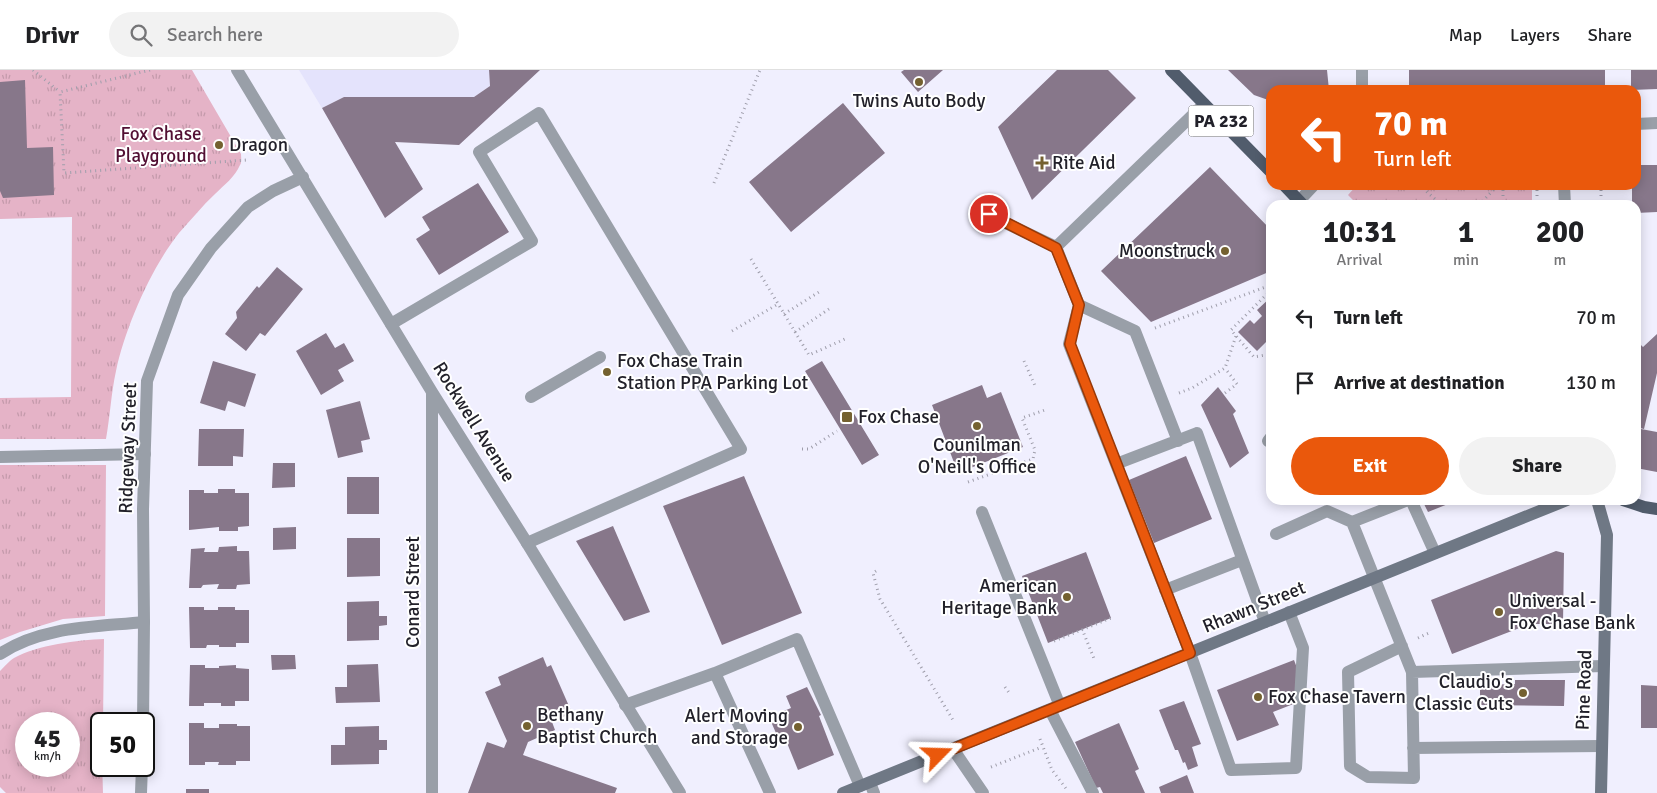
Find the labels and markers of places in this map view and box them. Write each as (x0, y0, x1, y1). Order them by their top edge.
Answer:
marker: Twins Auto Body (913, 76, 925, 88)
place label: Twins Auto Body (853, 89, 985, 113)
place label: Dragon (229, 133, 288, 157)
marker: Dragon (213, 139, 225, 151)
place label: Rite Aid (1052, 151, 1115, 175)
marker: Rite Aid (1036, 157, 1048, 169)
pin (968, 193, 1010, 235)
place label: Moonstruck (1119, 239, 1215, 263)
marker: Moonstruck (1219, 245, 1231, 257)
place label: Fox Chase Train Station PPA Parking Lot (617, 349, 808, 395)
marker: Fox Chase Train Station PPA Parking Lot (601, 366, 613, 378)
place label: Fox Chase (858, 405, 939, 429)
marker: Fox Chase (840, 410, 854, 424)
marker: Counilman O'Neill's Office (971, 420, 983, 432)
place label: Counilman O'Neill's Office (918, 433, 1036, 479)
place label: American Heritage Bank (941, 574, 1057, 620)
place label: Universal - Fox Chase Bank (1509, 589, 1636, 635)
marker: American Heritage Bank (1061, 591, 1073, 603)
marker: Universal - Fox Chase Bank (1493, 606, 1505, 618)
place label: Claudio's Classic Cuts (1415, 670, 1513, 716)
place label: Fox Chase Tavern (1268, 685, 1406, 709)
marker: Claudio's Classic Cuts (1517, 687, 1529, 699)
marker: Fox Chase Tavern (1252, 691, 1264, 703)
place label: Bethany Baptist Church (537, 703, 657, 749)
place label: Alert Moving and Storage (684, 704, 788, 750)
marker: Bethany Baptist Church (521, 720, 533, 732)
marker: Alert Moving and Storage (792, 721, 804, 733)

